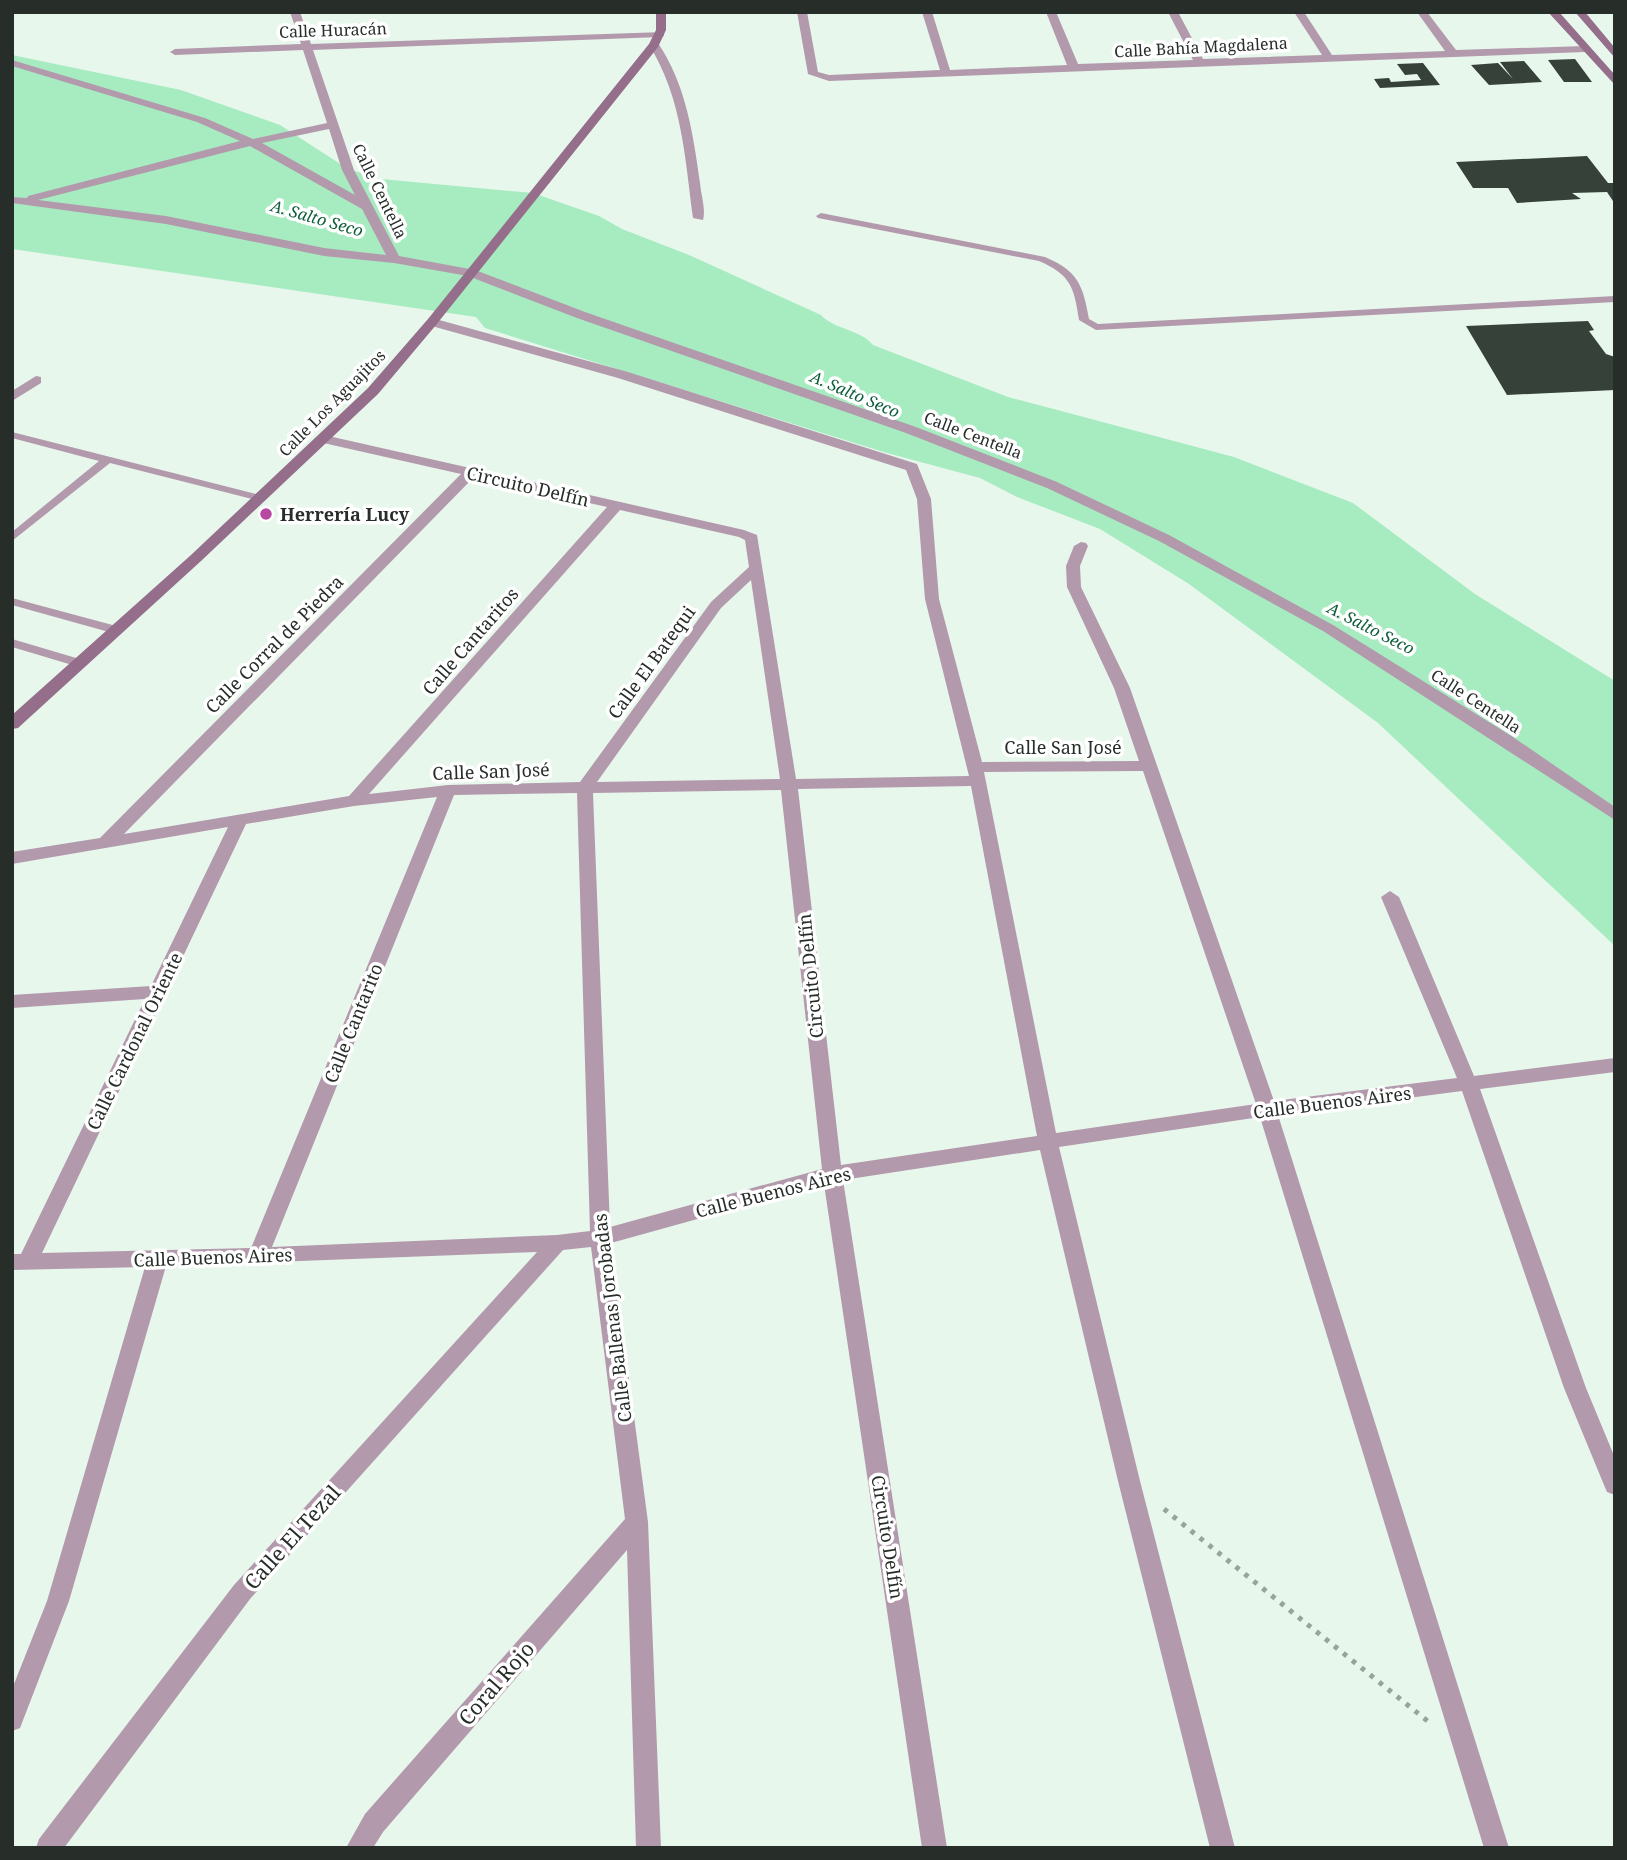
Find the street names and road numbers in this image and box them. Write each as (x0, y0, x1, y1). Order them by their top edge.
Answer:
street label: Calle Huracán (279, 17, 387, 43)
street label: Calle Bahía Magdalena (1114, 31, 1288, 63)
street label: Calle Centella (347, 140, 413, 242)
street label: Calle Los Aguajitos (274, 345, 390, 461)
street label: Calle Centella (921, 406, 1025, 464)
street label: Circuito Delfín (464, 460, 592, 512)
street label: Calle Corral de Piedra (200, 570, 348, 718)
street label: Calle Cantaritos (417, 582, 523, 700)
street label: Calle El Batequi (602, 600, 700, 723)
street label: Calle Centella (1427, 664, 1525, 738)
street label: Calle San José (1004, 735, 1122, 759)
street label: Calle San José (432, 757, 550, 785)
street label: Circuito Delfín (791, 912, 828, 1039)
street label: Calle Cardonal Oriente (81, 948, 187, 1134)
street label: Calle Cantarito (318, 960, 388, 1086)
street label: Calle Buenos Aires (1252, 1080, 1412, 1124)
street label: Calle Buenos Aires (693, 1161, 853, 1223)
street label: Calle Ballenas Jorobadas (587, 1212, 637, 1424)
street label: Calle Buenos Aires (133, 1242, 293, 1272)
street label: Circuito Delfín (866, 1473, 910, 1601)
street label: Calle El Tezal (238, 1478, 347, 1595)
street label: Coral Rojo (452, 1635, 540, 1731)

